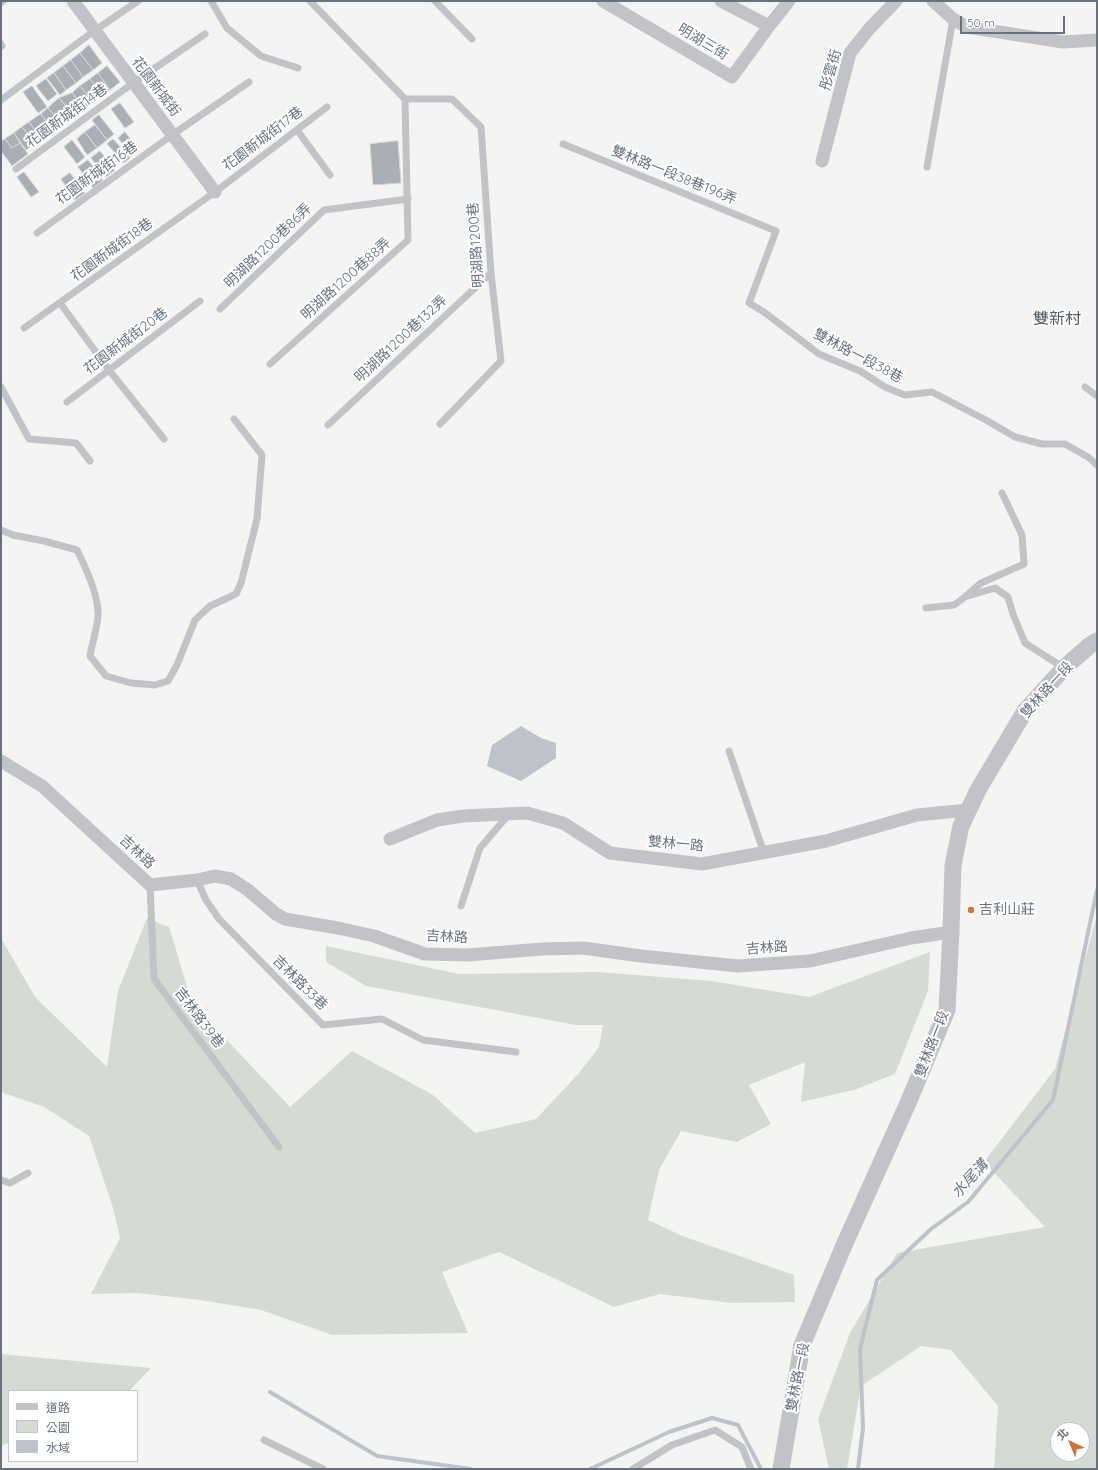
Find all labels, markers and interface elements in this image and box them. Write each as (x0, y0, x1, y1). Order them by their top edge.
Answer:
scale bar (962, 8, 1067, 34)
text: 50 m (967, 15, 995, 30)
street label: 明湖三街 (675, 20, 731, 64)
street label: 彤雲街 (817, 47, 845, 93)
street label: 花園新城街 (128, 54, 184, 120)
street label: 花園新城街14巷 (23, 81, 111, 151)
street label: 花園新城街17巷 (219, 103, 307, 175)
street label: 花園新城街16巷 (53, 138, 141, 208)
street label: 雙林路一段38巷196弄 (609, 142, 739, 208)
street label: 明湖路1200巷86弄 (221, 200, 315, 292)
street label: 明湖路1200巷 (465, 202, 487, 288)
street label: 花園新城街18巷 (68, 215, 156, 285)
street label: 明湖路1200巷88弄 (298, 234, 394, 324)
street label: 明湖路1200巷132弄 (351, 292, 451, 386)
street label: 花園新城街20巷 (81, 304, 171, 378)
district label: 雙新村 (1033, 309, 1081, 329)
street label: 雙林路一段38巷 (810, 325, 906, 387)
street label: 雙林路一段 (1017, 658, 1077, 722)
street label: 吉林路 (116, 832, 158, 872)
street label: 雙林一路 (647, 833, 705, 855)
place label: 吉利山莊 (979, 902, 1035, 918)
marker: 吉利山莊 (966, 905, 976, 915)
street label: 吉林路 (426, 928, 468, 946)
street label: 吉林路 (745, 938, 789, 958)
street label: 吉林路33巷 (269, 952, 331, 1014)
street label: 吉林路39巷 (171, 985, 227, 1051)
street label: 雙林路一段 (912, 1008, 952, 1080)
water label: 水尾溝 (948, 1156, 992, 1202)
street label: 雙林路一段 (783, 1341, 813, 1413)
legend (8, 1390, 138, 1462)
text: 道路 (46, 1400, 70, 1415)
text: 公園 (46, 1420, 70, 1435)
north arrow (1050, 1422, 1090, 1462)
text: 北 (1054, 1425, 1071, 1443)
text: 水域 (46, 1440, 70, 1455)

